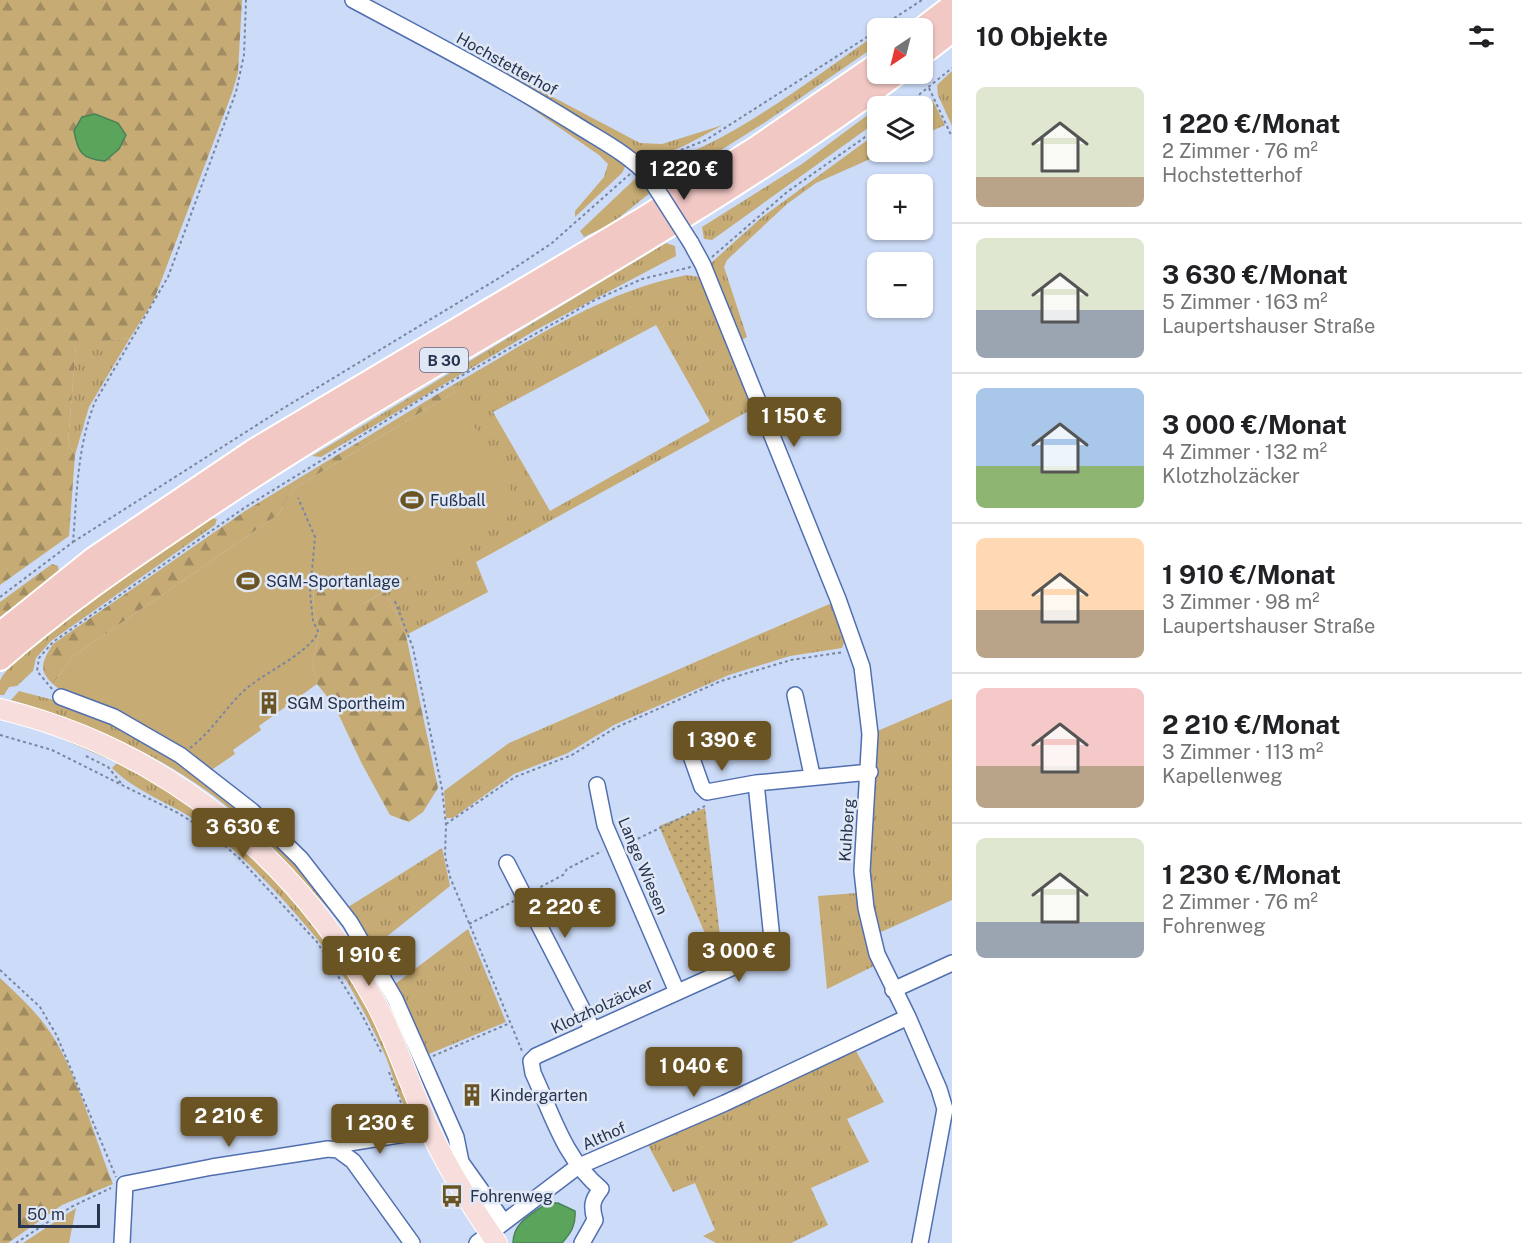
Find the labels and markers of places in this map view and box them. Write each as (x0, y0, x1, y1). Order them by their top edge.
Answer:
pin: 1 220 € (629, 150, 739, 201)
pin: 1 150 € (739, 397, 849, 448)
sports icon: Fußball (399, 487, 425, 513)
place label: Fußball (430, 491, 486, 510)
sports icon: SGM-Sportanlage (235, 568, 261, 594)
place label: SGM-Sportanlage (266, 572, 400, 591)
building icon: SGM Sportheim (256, 690, 282, 716)
place label: SGM Sportheim (287, 694, 405, 713)
pin: 1 390 € (667, 721, 777, 772)
pin: 3 630 € (188, 808, 298, 859)
pin: 2 220 € (510, 888, 620, 939)
pin: 3 000 € (684, 932, 794, 983)
pin: 1 910 € (314, 936, 424, 987)
pin: 1 040 € (639, 1047, 749, 1098)
building icon: Kindergarten (459, 1082, 485, 1108)
place label: Kindergarten (490, 1086, 588, 1105)
pin: 2 210 € (174, 1097, 284, 1148)
pin: 1 230 € (325, 1104, 435, 1155)
bus stop icon: Fohrenweg (439, 1183, 465, 1209)
place label: Fohrenweg (470, 1187, 553, 1206)

